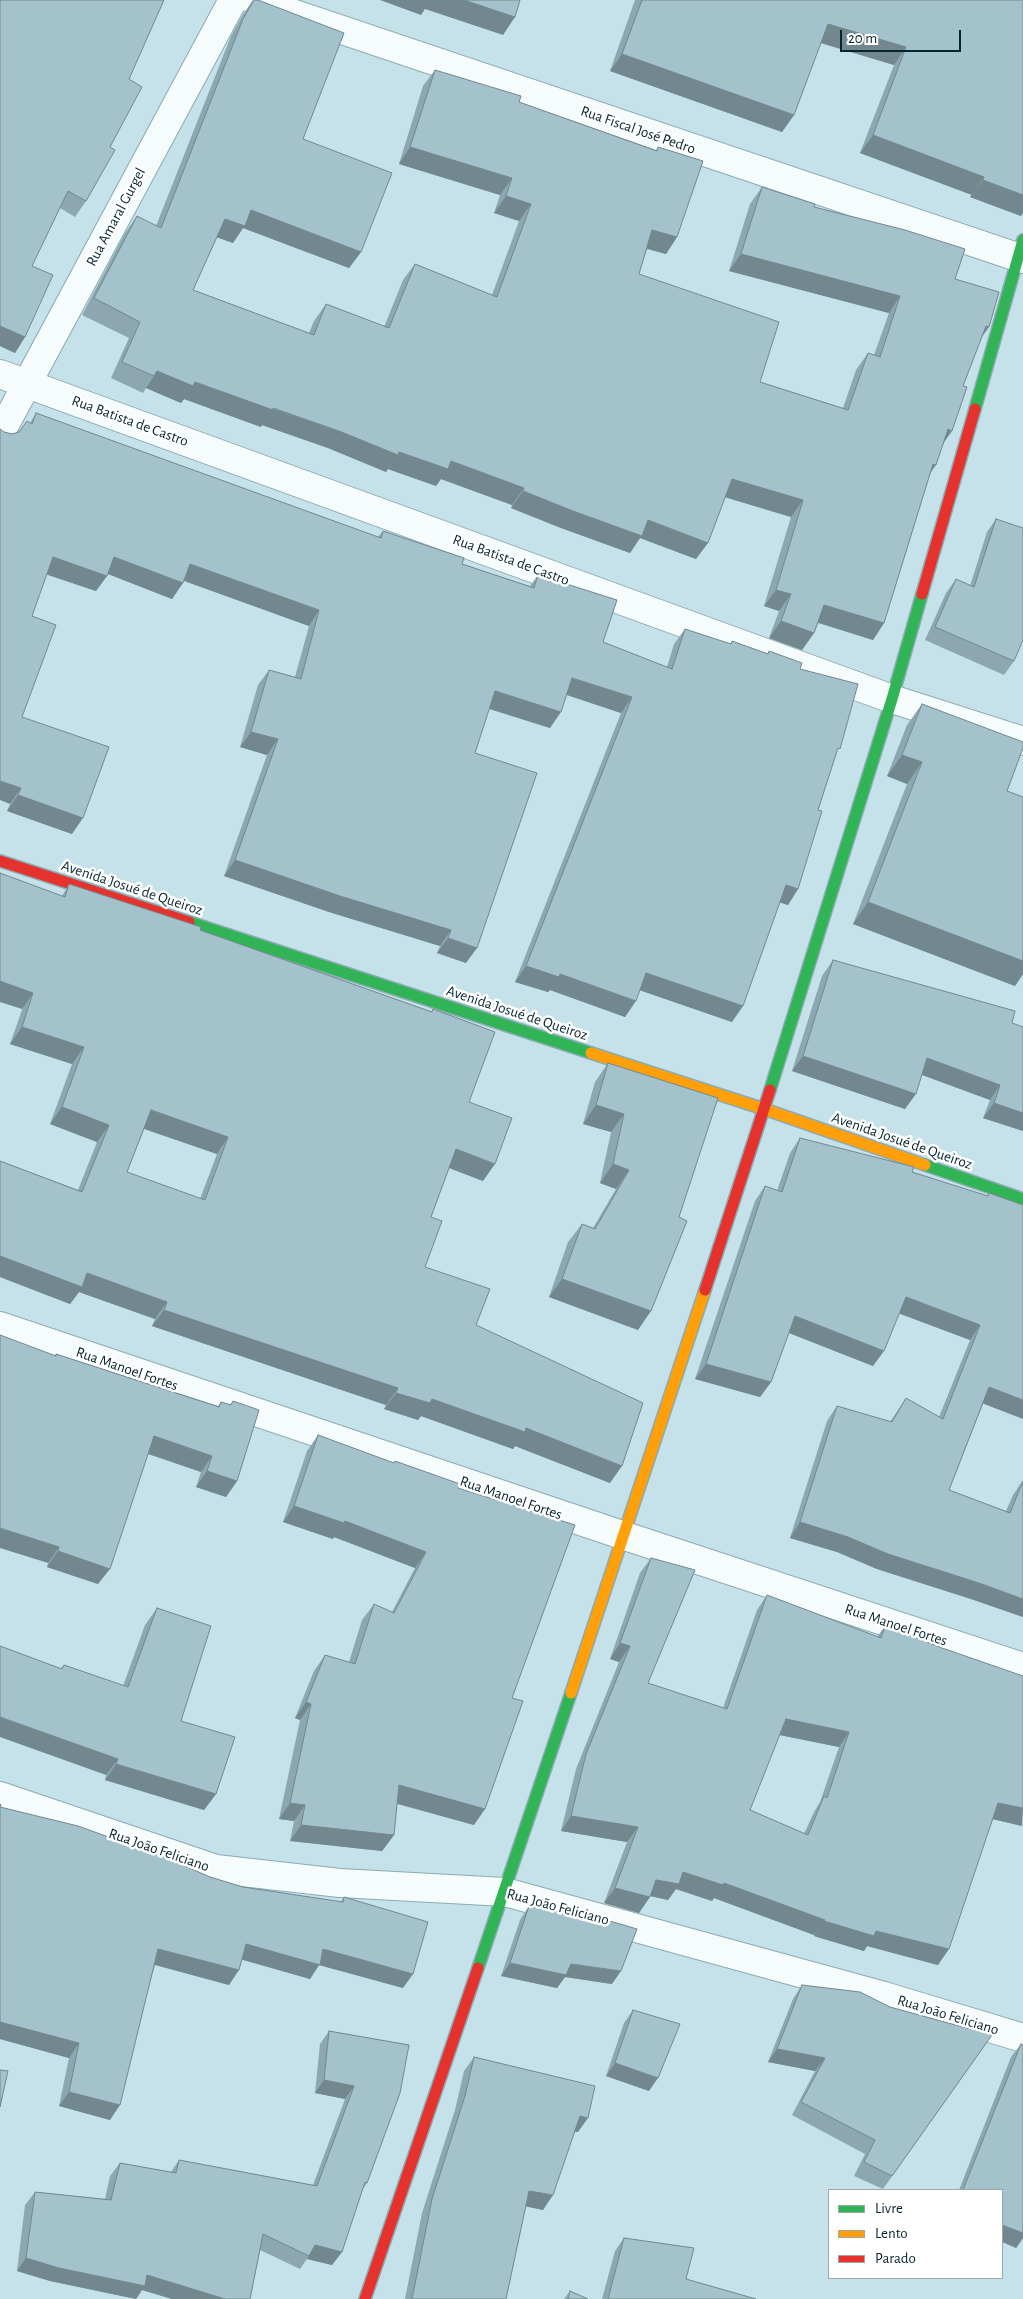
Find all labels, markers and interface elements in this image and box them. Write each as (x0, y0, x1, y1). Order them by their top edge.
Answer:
scale bar (843, 20, 964, 52)
text: 20 m (848, 31, 877, 46)
street label: Rua Fiscal José Pedro (578, 102, 698, 158)
street label: Rua Amaral Gurgel (82, 165, 150, 269)
street label: Rua Batista de Castro (69, 392, 191, 450)
street label: Rua Batista de Castro (450, 531, 572, 589)
street label: Avenida Josué de Queiroz (59, 857, 205, 919)
street label: Avenida Josué de Queiroz (444, 982, 590, 1044)
street label: Avenida Josué de Queiroz (829, 1109, 975, 1173)
street label: Rua Manoel Fortes (74, 1343, 180, 1395)
street label: Rua Manoel Fortes (458, 1472, 564, 1524)
street label: Rua Manoel Fortes (842, 1600, 950, 1650)
street label: Rua João Feliciano (106, 1824, 212, 1876)
street label: Rua João Feliciano (505, 1885, 611, 1929)
street label: Rua João Feliciano (895, 1991, 1001, 2039)
legend (828, 2189, 1003, 2279)
text: Livre (875, 2201, 903, 2216)
text: Lento (875, 2226, 908, 2241)
text: Parado (875, 2251, 916, 2266)

